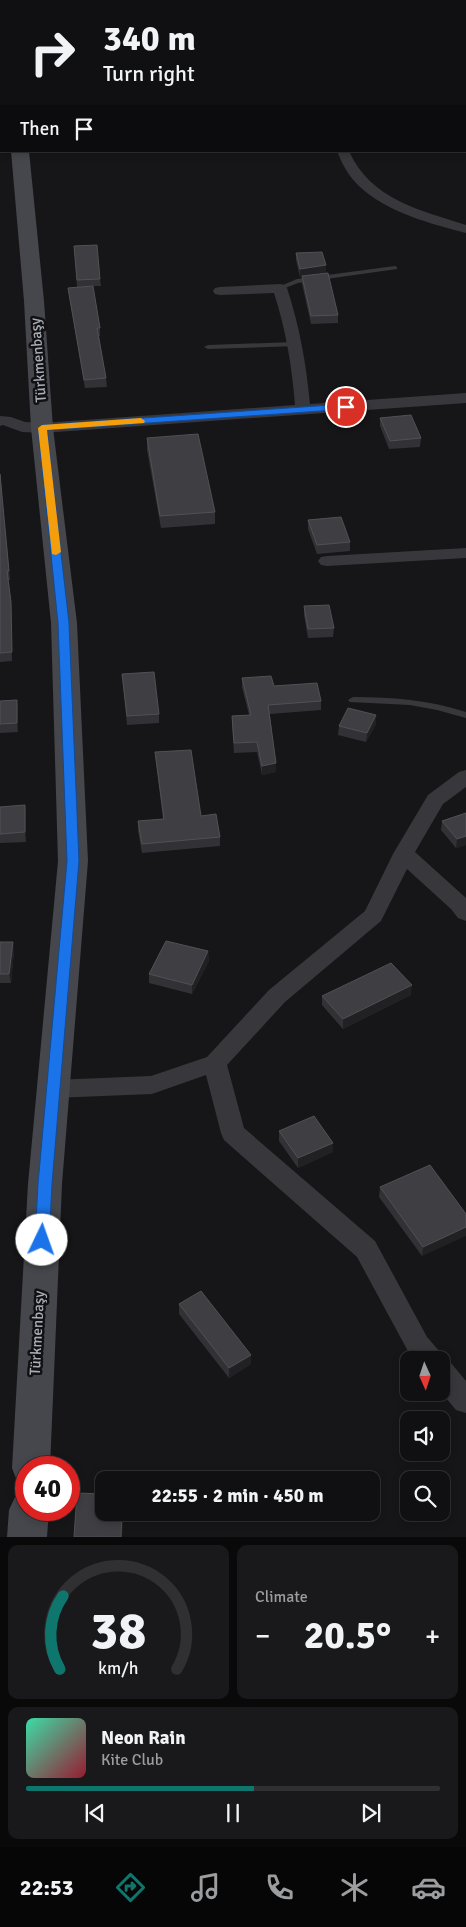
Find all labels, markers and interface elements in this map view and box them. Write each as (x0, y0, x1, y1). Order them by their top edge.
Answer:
text: 340 m (103, 17, 196, 60)
icon: right (20, 20, 85, 85)
text: Turn right (103, 60, 195, 87)
icon: arrive (70, 115, 98, 143)
text: Then (20, 117, 60, 141)
street label: Türkmenbaşy (26, 317, 50, 403)
pin (325, 386, 367, 428)
icon: arrive (332, 393, 360, 421)
position arrow (15, 1213, 67, 1265)
street label: Türkmenbaşy (26, 1290, 48, 1376)
north arrow (400, 1351, 450, 1401)
map controls (400, 1351, 450, 1521)
button: sound (400, 1411, 450, 1461)
speed limit sign: 40 (15, 1456, 80, 1521)
button: search (400, 1471, 450, 1521)
text: 22:55 · 2 min · 450 m (151, 1484, 324, 1508)
text: Climate (255, 1587, 308, 1607)
text: 38 (90, 1599, 147, 1663)
text: 20.5° (304, 1612, 391, 1659)
text: − (255, 1619, 270, 1653)
text: + (425, 1619, 440, 1653)
text: km/h (98, 1657, 139, 1679)
text: Neon Rain (101, 1726, 186, 1750)
text: Kite Club (101, 1750, 163, 1770)
icon: previous (81, 1799, 109, 1827)
icon: pause (219, 1799, 247, 1827)
icon: next (357, 1799, 385, 1827)
icon: directions (113, 1870, 148, 1905)
icon: music (188, 1870, 223, 1905)
icon: phone (262, 1870, 297, 1905)
icon: climate (337, 1870, 372, 1905)
icon: car (411, 1870, 446, 1905)
text: 22:53 (20, 1874, 74, 1901)

